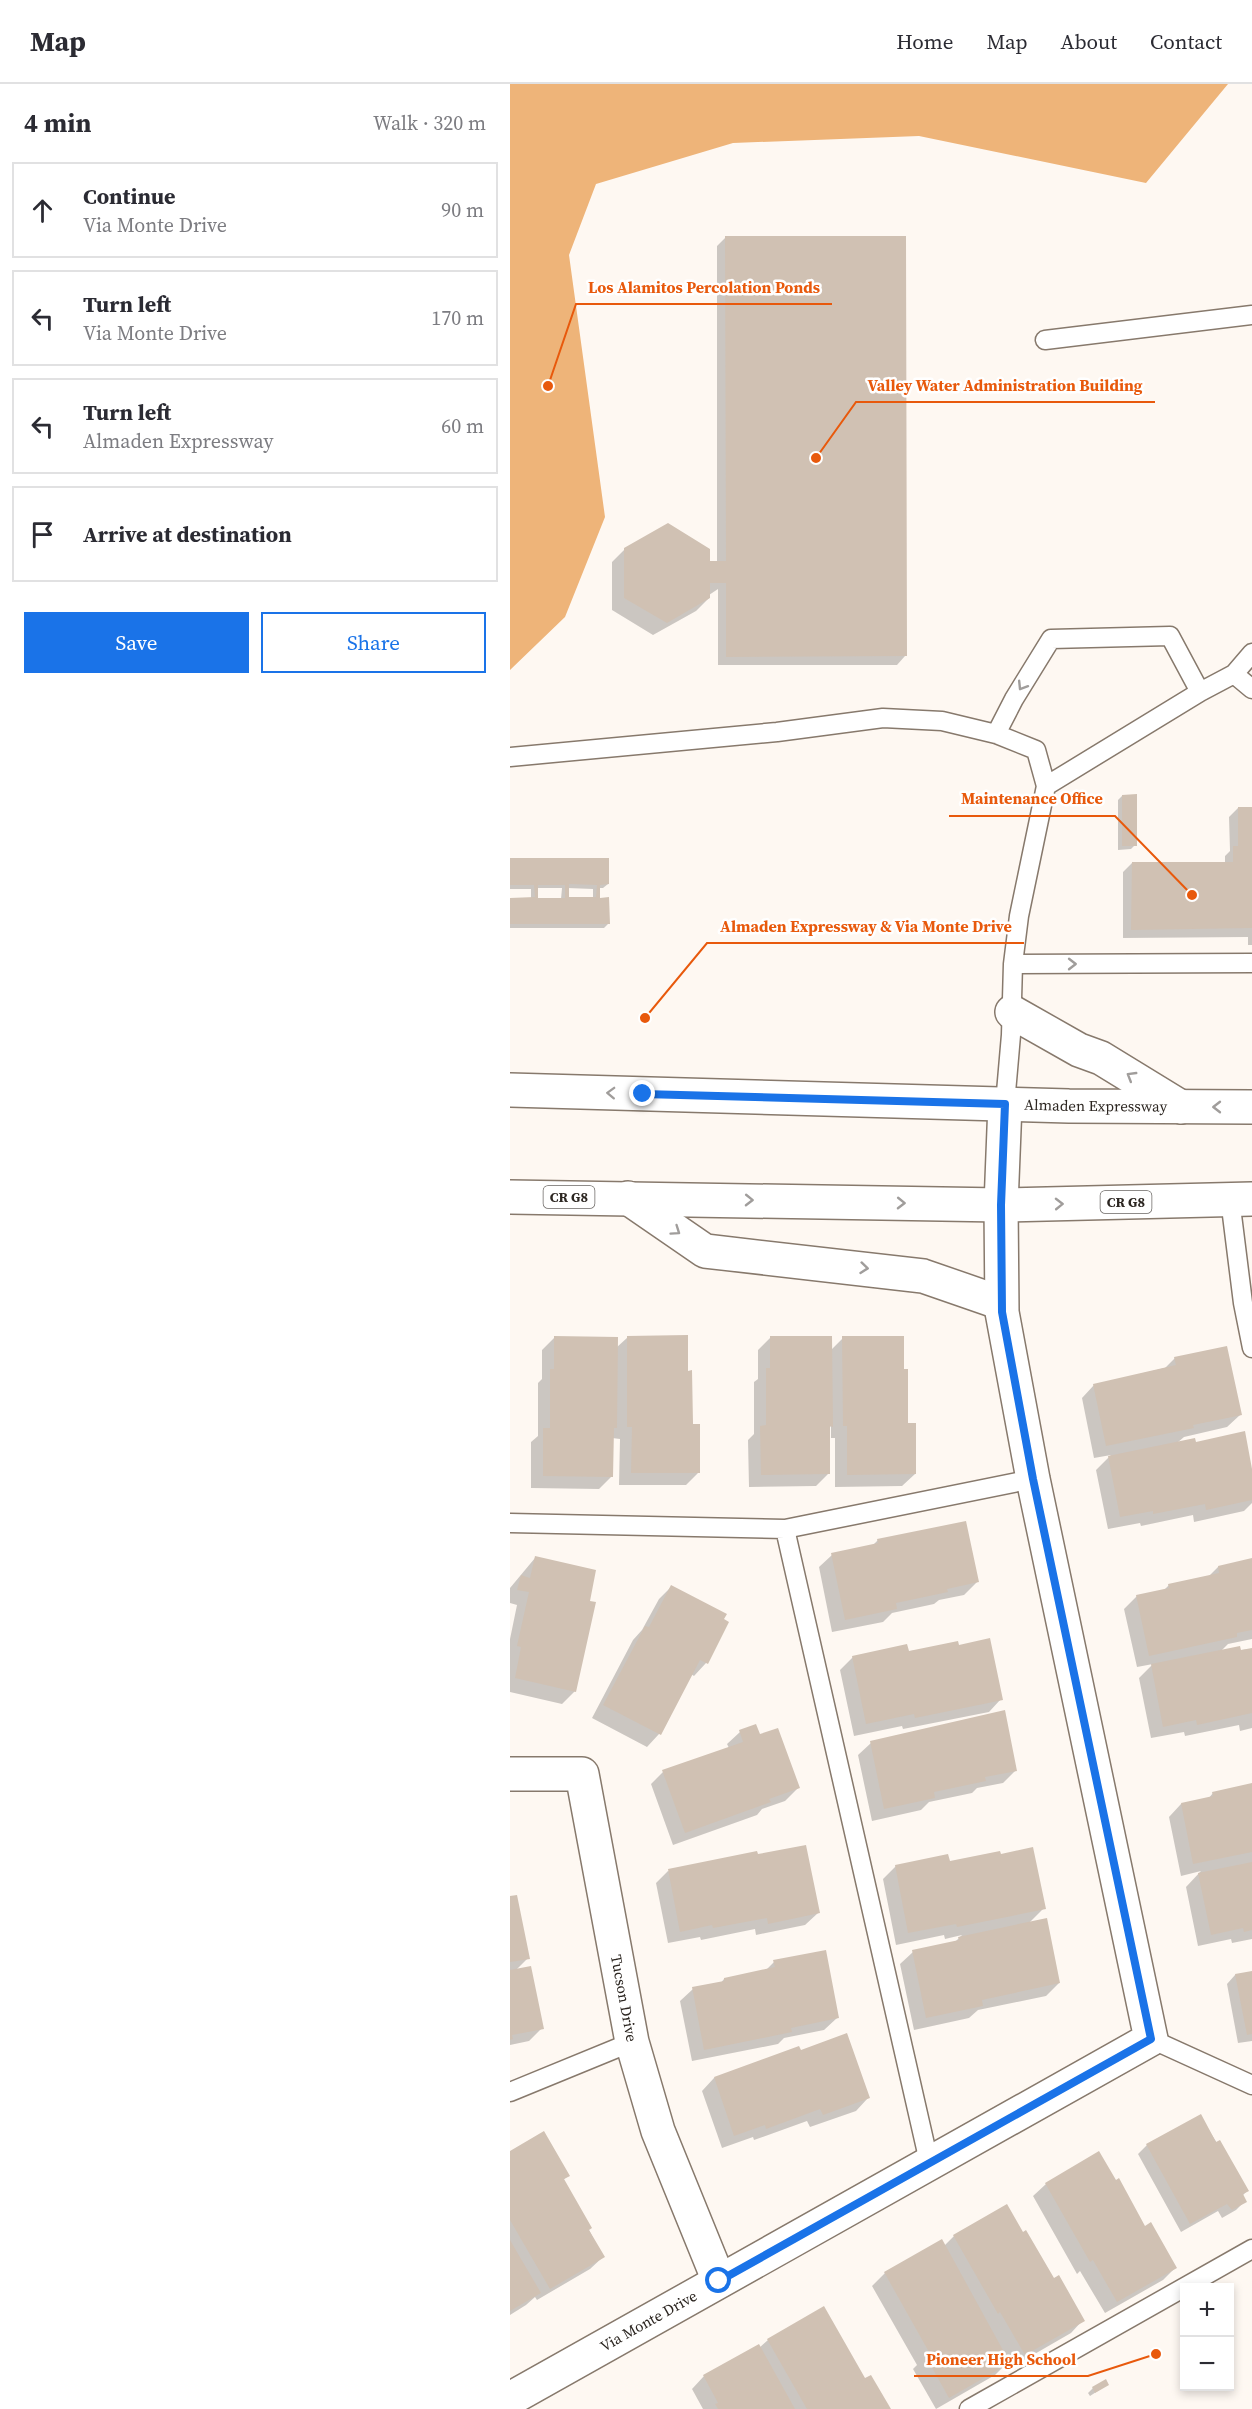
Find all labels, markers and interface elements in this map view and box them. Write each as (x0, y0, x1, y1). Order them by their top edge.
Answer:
text: Map (30, 22, 86, 60)
text: Home (896, 27, 954, 56)
text: Map (987, 27, 1028, 56)
text: About (1061, 27, 1117, 56)
text: Contact (1150, 27, 1222, 56)
text: 4 min (24, 105, 91, 141)
text: Walk · 320 m (373, 109, 486, 137)
text: Continue (83, 181, 176, 211)
icon: ahead (26, 194, 59, 227)
text: 90 m (441, 196, 484, 224)
text: Via Monte Drive (83, 211, 227, 239)
callout: Los Alamitos Percolation Ponds (576, 270, 832, 304)
text: Los Alamitos Percolation Ponds (588, 276, 820, 298)
text: Turn left (83, 289, 171, 319)
icon: left (26, 302, 59, 335)
text: 170 m (431, 304, 484, 332)
text: Via Monte Drive (83, 319, 227, 347)
callout: Valley Water Administration Building (856, 368, 1155, 402)
text: Valley Water Administration Building (867, 374, 1143, 396)
text: Turn left (83, 397, 171, 427)
icon: left (26, 410, 59, 443)
text: 60 m (441, 412, 484, 440)
text: Almaden Expressway (83, 427, 274, 455)
icon: arrive (26, 518, 59, 551)
text: Arrive at destination (83, 519, 292, 549)
button: Save (24, 612, 249, 673)
button: Share (261, 612, 486, 673)
one-way arrow (1018, 680, 1030, 690)
callout: Maintenance Office (949, 782, 1115, 816)
text: Maintenance Office (961, 787, 1103, 809)
callout: Almaden Expressway & Via Monte Drive (707, 909, 1024, 943)
text: Almaden Expressway & Via Monte Drive (720, 915, 1012, 937)
one-way arrow (1067, 958, 1076, 970)
one-way arrow (1127, 1072, 1137, 1084)
route end (629, 1080, 655, 1106)
one-way arrow (607, 1087, 616, 1099)
street label: Almaden Expressway (1024, 1094, 1168, 1117)
one-way arrow (1212, 1101, 1221, 1113)
road number: CR G8 (544, 1186, 594, 1208)
road number: CR G8 (1100, 1191, 1152, 1213)
one-way arrow (745, 1194, 754, 1206)
one-way arrow (897, 1197, 906, 1209)
one-way arrow (1055, 1197, 1064, 1210)
one-way arrow (669, 1224, 680, 1235)
one-way arrow (859, 1262, 868, 1274)
street label: Tucson Drive (606, 1953, 643, 2044)
route start (705, 2267, 731, 2293)
map controls (1180, 2283, 1234, 2391)
button: + (1180, 2283, 1234, 2337)
street label: Via Monte Drive (596, 2285, 701, 2356)
button: − (1180, 2337, 1234, 2391)
callout: Pioneer High School (914, 2342, 1088, 2376)
text: Pioneer High School (926, 2348, 1076, 2370)

